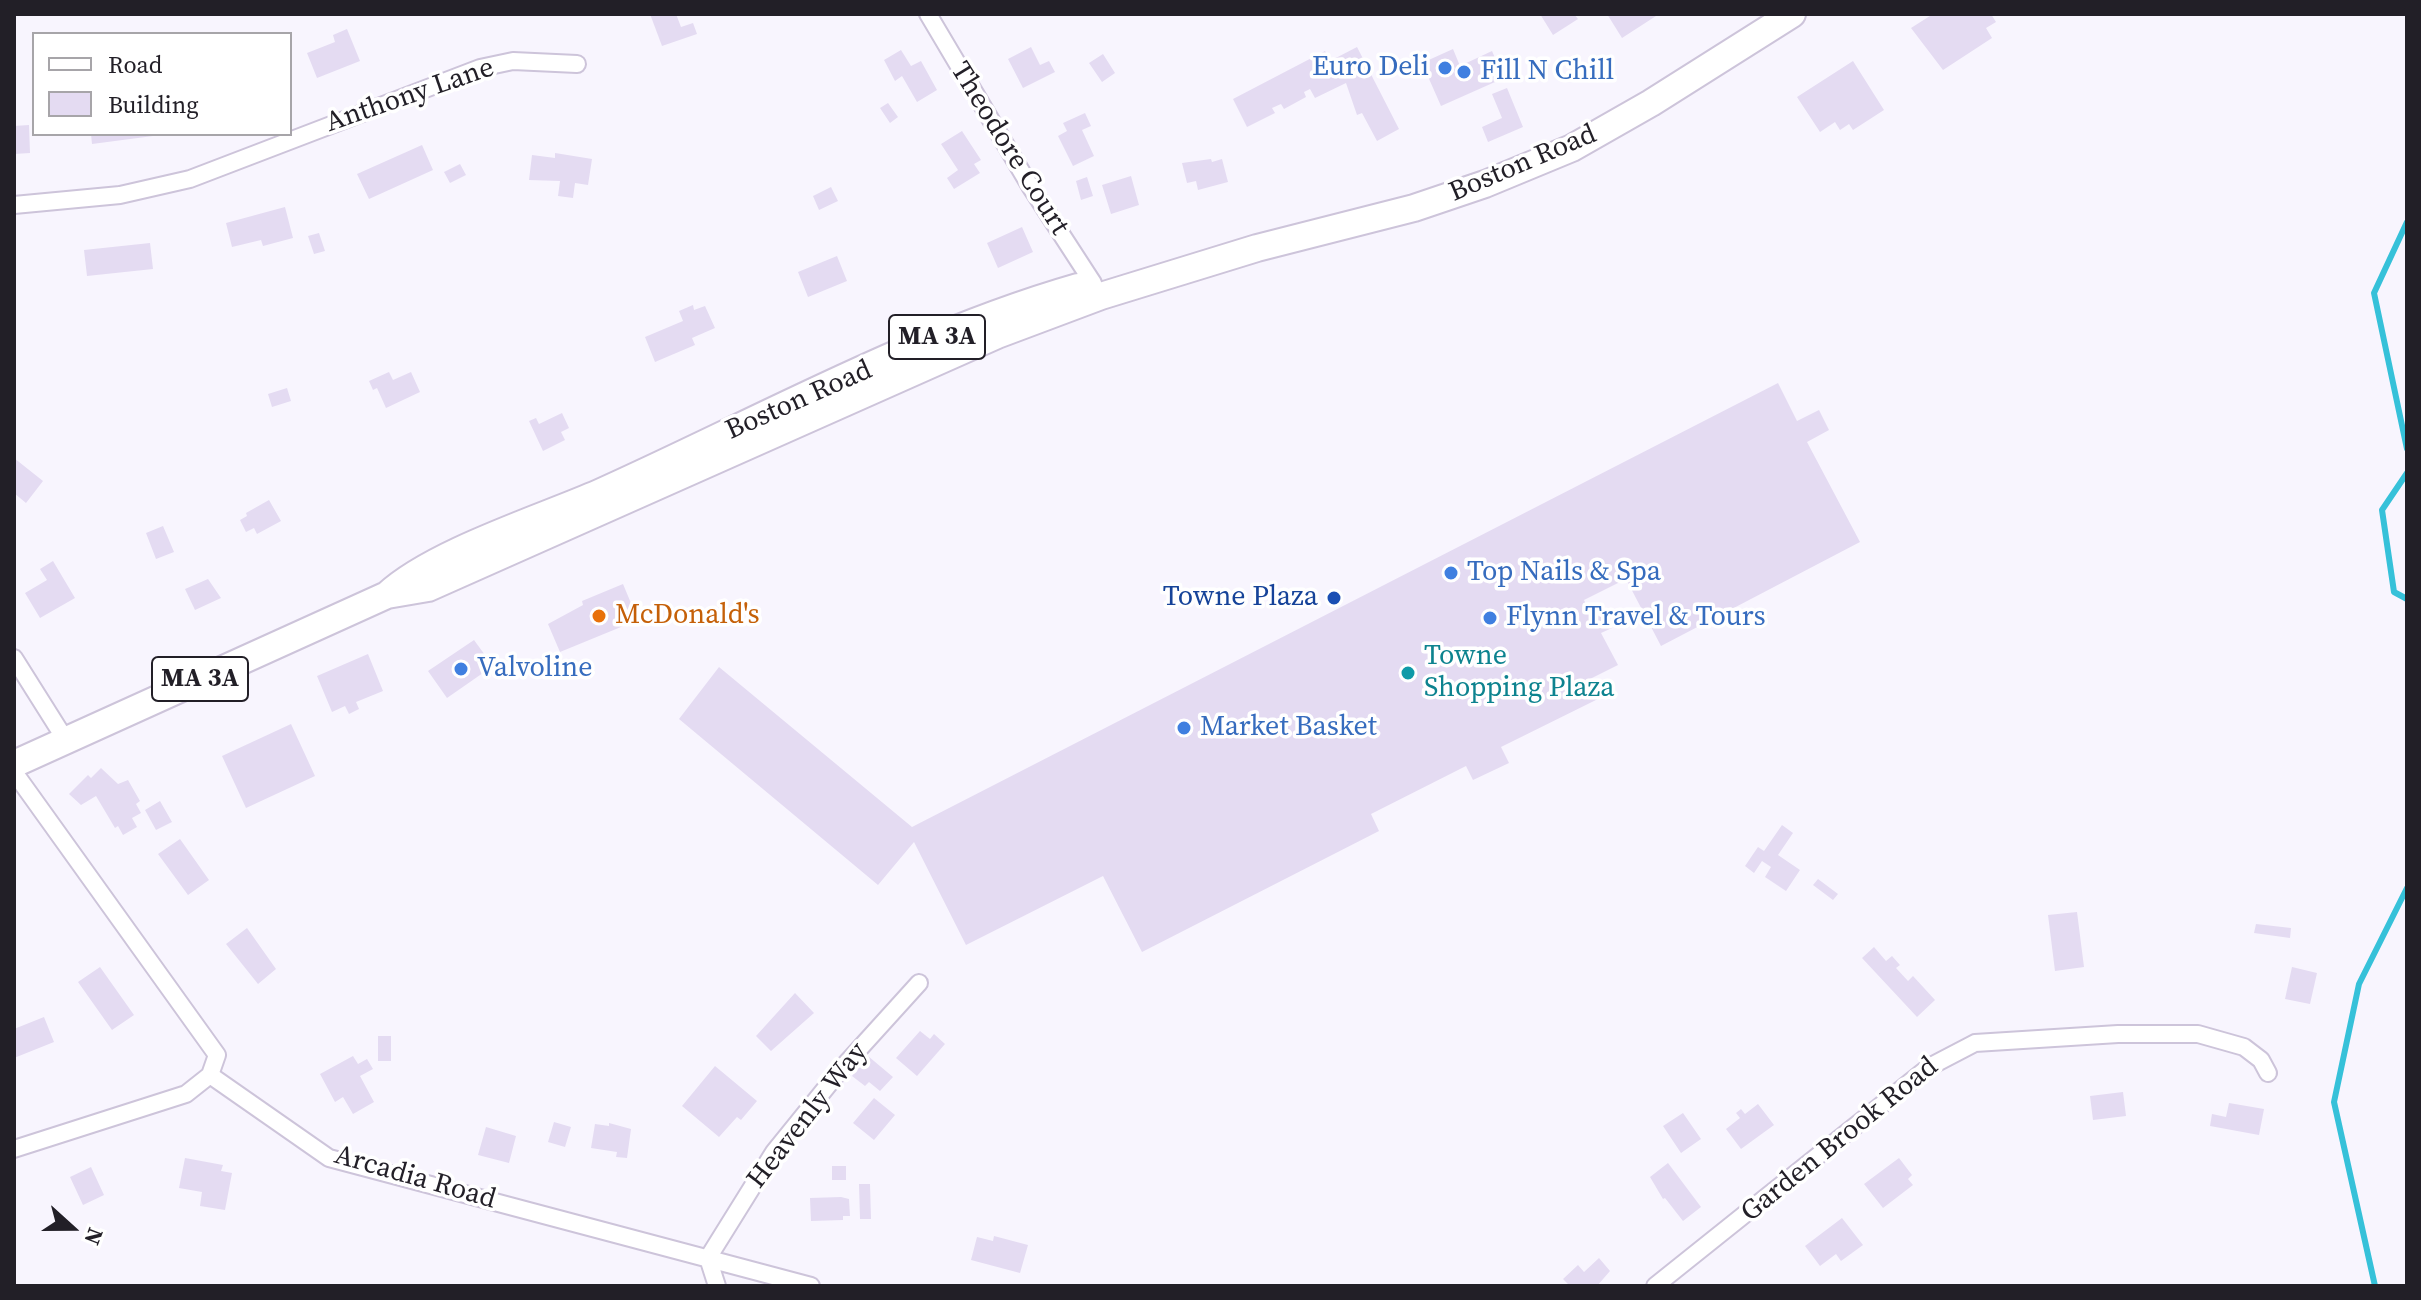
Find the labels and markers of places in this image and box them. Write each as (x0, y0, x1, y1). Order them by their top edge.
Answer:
place label: Euro Deli (1312, 51, 1429, 85)
place label: Fill N Chill (1480, 55, 1614, 89)
marker: Euro Deli (1436, 59, 1454, 77)
marker: Fill N Chill (1455, 63, 1473, 81)
place label: Top Nails & Spa (1467, 556, 1661, 590)
marker: Top Nails & Spa (1442, 564, 1460, 582)
place label: Towne Plaza (1163, 581, 1318, 615)
marker: Towne Plaza (1325, 589, 1343, 607)
place label: McDonald's (615, 599, 760, 633)
place label: Flynn Travel & Tours (1506, 601, 1766, 635)
marker: McDonald's (590, 607, 608, 625)
marker: Flynn Travel & Tours (1481, 609, 1499, 627)
place label: Towne Shopping Plaza (1424, 640, 1615, 706)
place label: Valvoline (477, 652, 593, 686)
marker: Valvoline (452, 660, 470, 678)
marker: Towne Shopping Plaza (1399, 664, 1417, 682)
place label: Market Basket (1200, 711, 1377, 745)
marker: Market Basket (1175, 719, 1193, 737)

